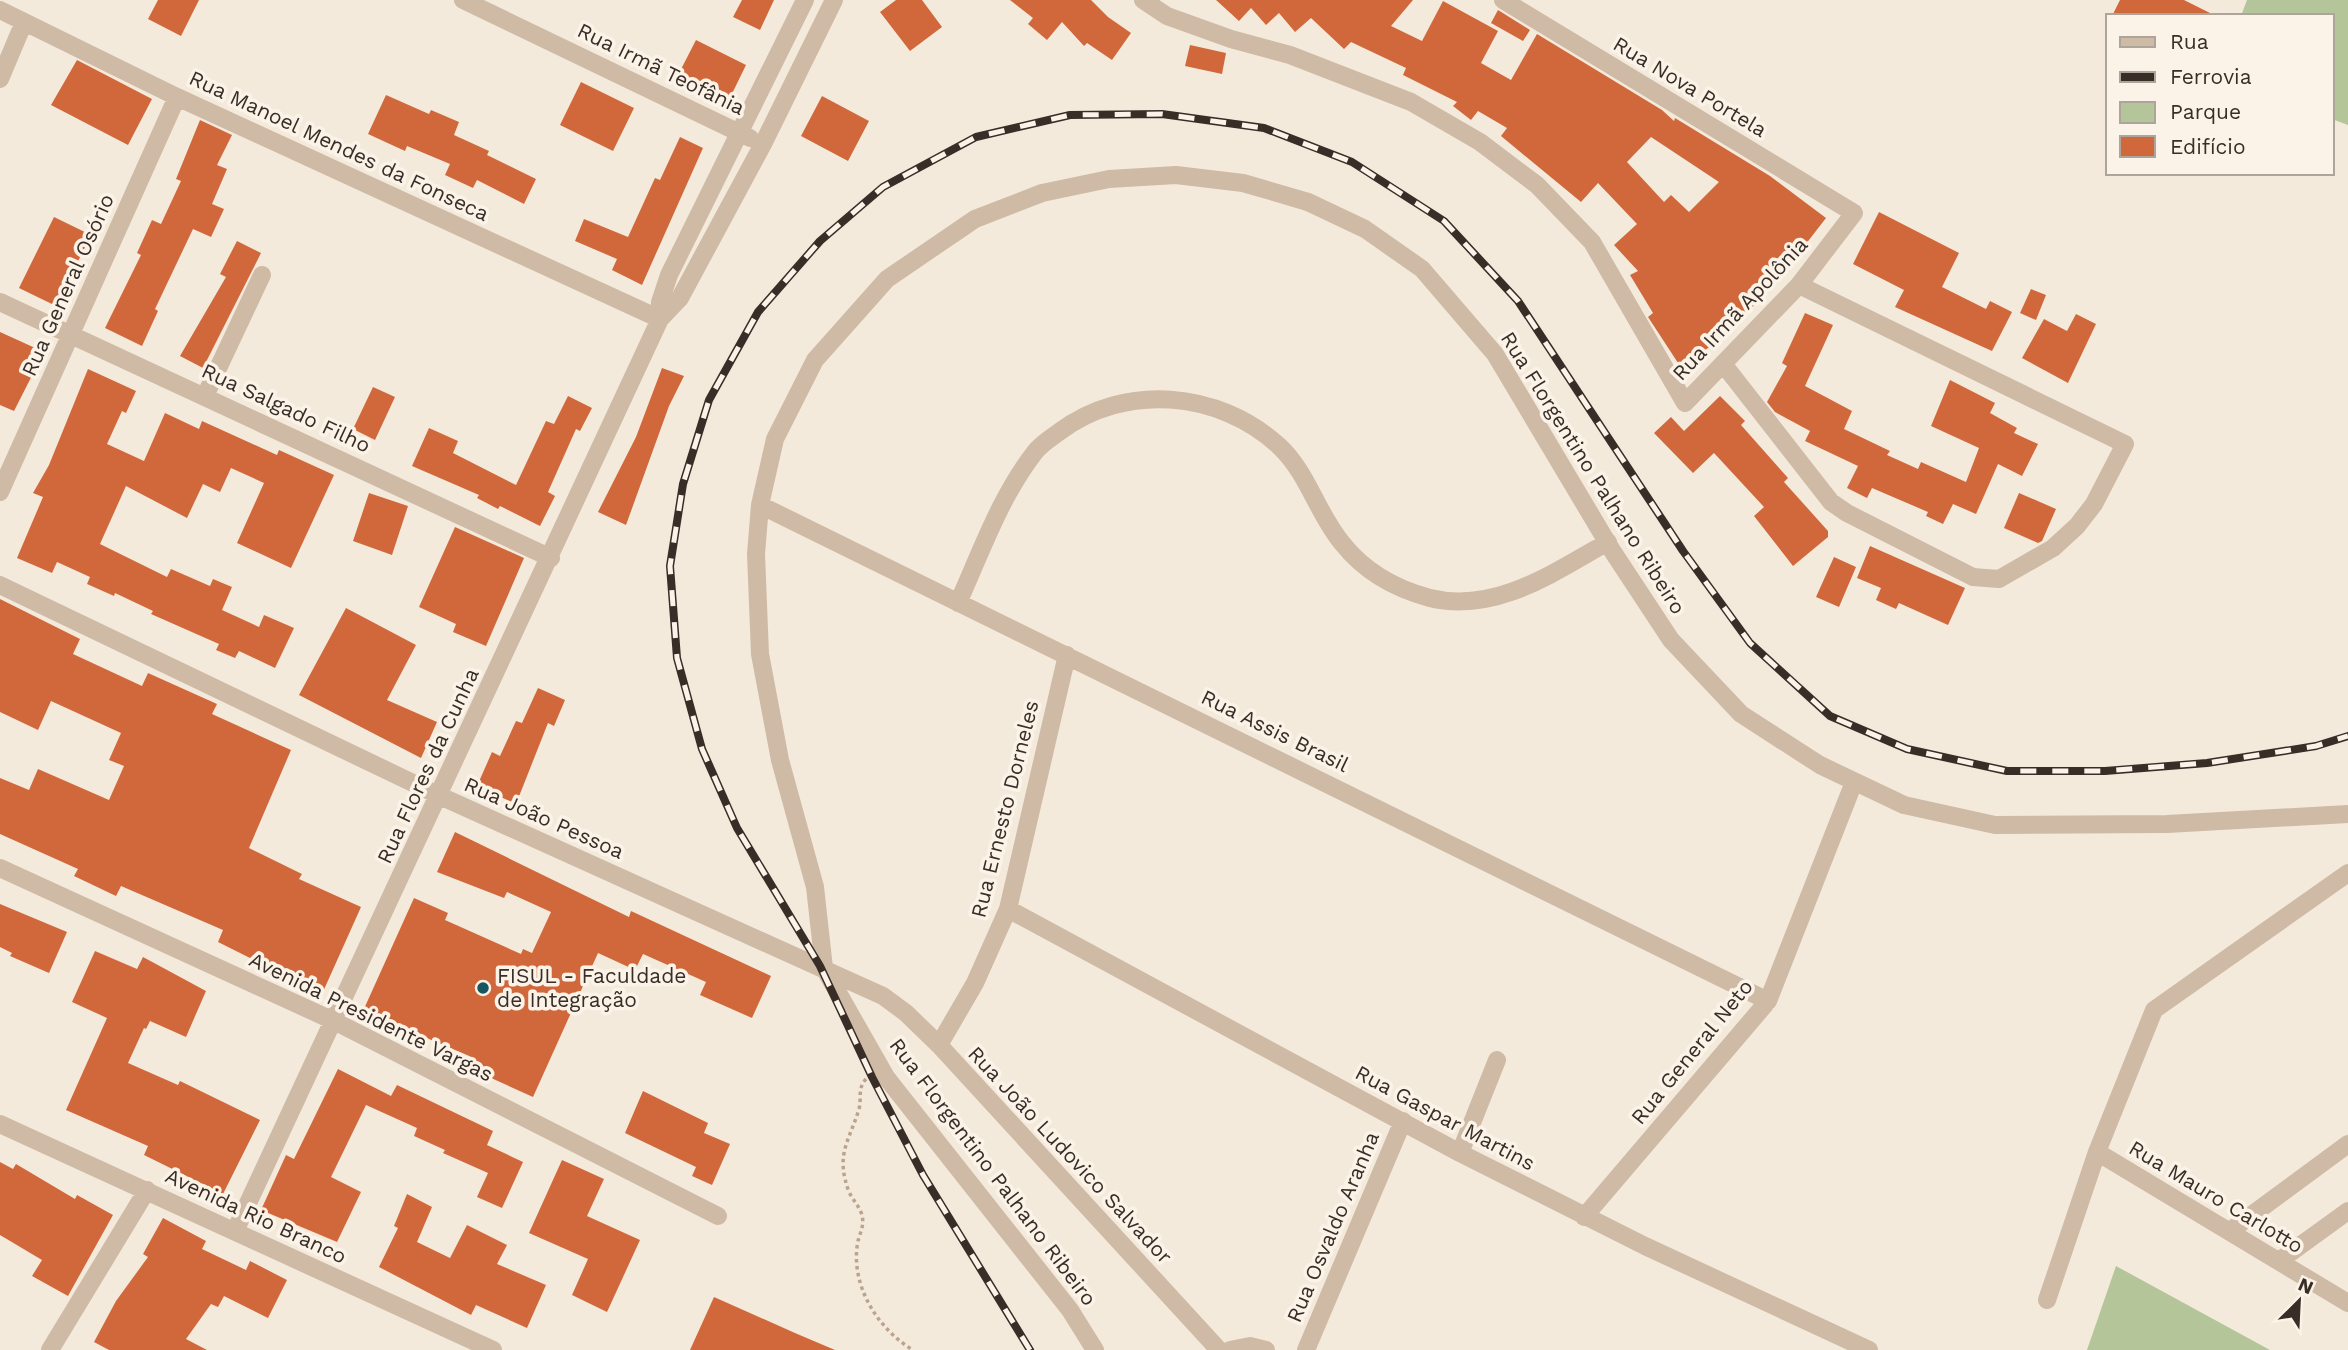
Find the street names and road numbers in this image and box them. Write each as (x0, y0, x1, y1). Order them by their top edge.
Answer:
street label: Rua Irmã Teofânia (574, 17, 749, 120)
street label: Rua Nova Portela (1609, 31, 1772, 142)
street label: Rua Manoel Mendes da Fonseca (185, 65, 493, 226)
street label: Rua General Osório (16, 190, 119, 380)
street label: Rua Irmã Apolônia (1667, 232, 1813, 385)
street label: Rua Florgentino Palhano Ribeiro (1496, 327, 1691, 619)
street label: Rua Salgado Filho (198, 357, 375, 458)
street label: Rua Flores da Cunha (371, 664, 484, 867)
street label: Rua Assis Brasil (1197, 684, 1354, 777)
street label: Rua Ernesto Dorneles (965, 698, 1044, 920)
street label: Rua João Pessoa (461, 771, 628, 864)
street label: Avenida Presidente Vargas (245, 947, 497, 1087)
street label: Rua General Neto (1626, 974, 1758, 1129)
street label: Rua Florgentino Palhano Ribeiro (885, 1033, 1102, 1310)
street label: Rua João Ludovico Salvador (963, 1041, 1178, 1269)
street label: Rua Gaspar Martins (1351, 1060, 1539, 1175)
street label: Rua Osvaldo Aranha (1281, 1128, 1384, 1326)
street label: Rua Mauro Carlotto (2125, 1135, 2308, 1258)
street label: Avenida Rio Branco (162, 1163, 351, 1268)

